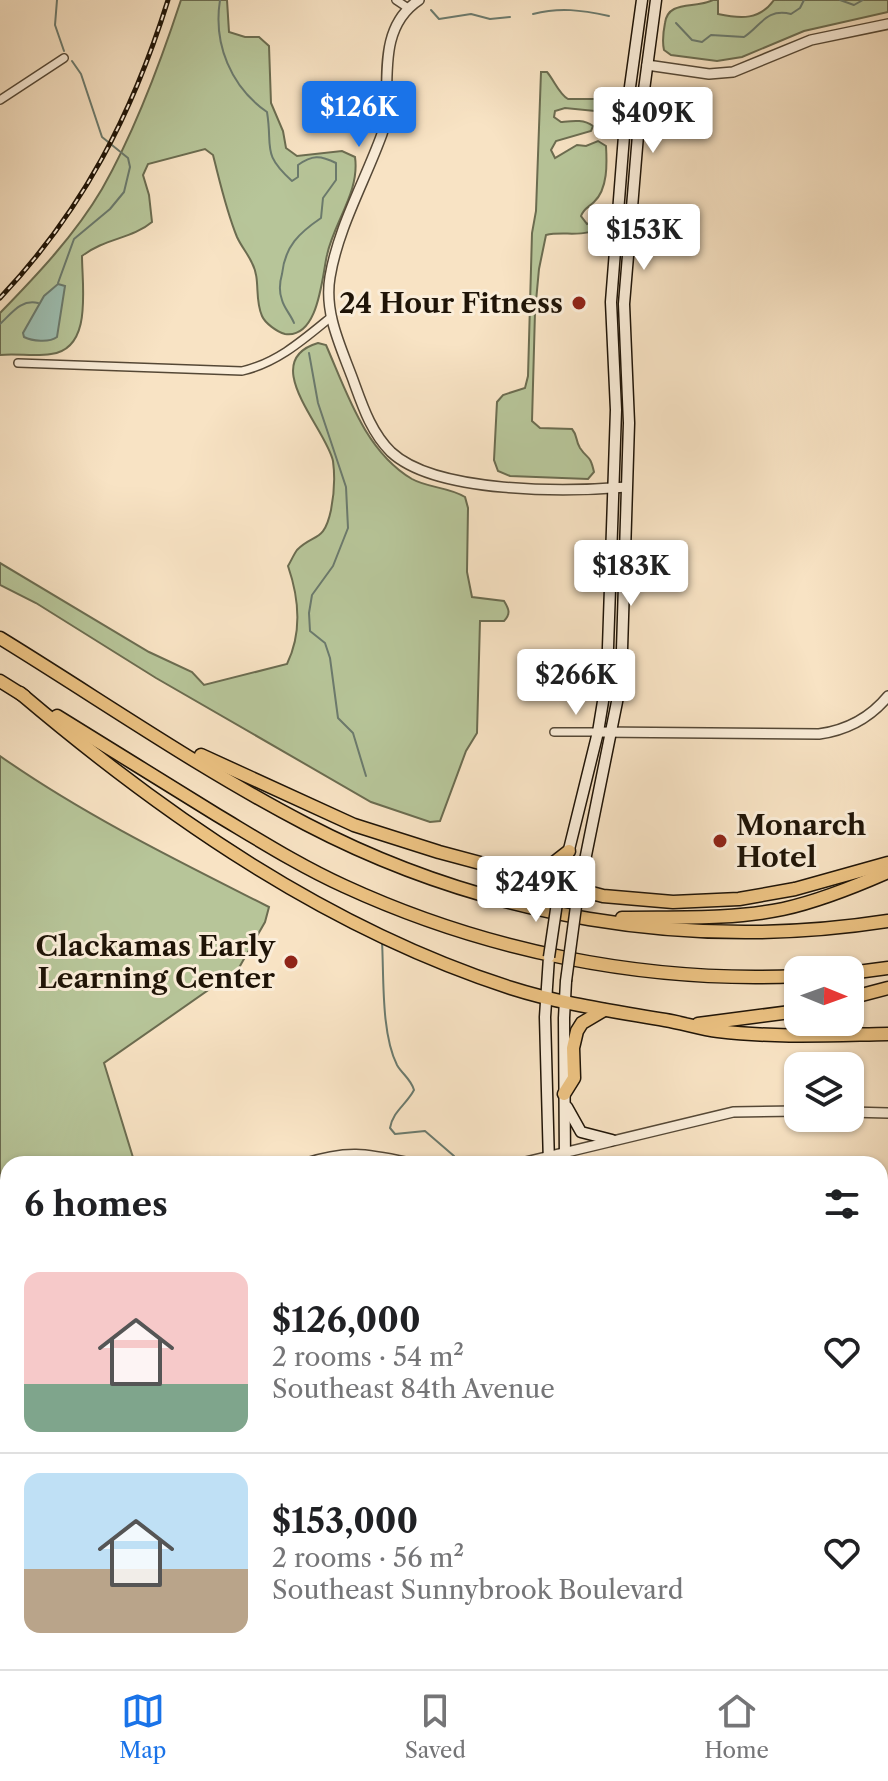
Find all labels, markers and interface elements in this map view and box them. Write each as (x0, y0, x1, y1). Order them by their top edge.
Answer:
pin: $126K (303, 81, 415, 149)
pin: $409K (597, 87, 709, 155)
text: $126K (320, 91, 398, 123)
text: $409K (612, 97, 694, 129)
pin: $153K (588, 204, 700, 272)
text: $153K (606, 214, 682, 246)
place label: 24 Hour Fitness (339, 286, 563, 320)
marker: 24 Hour Fitness (570, 294, 588, 312)
pin: $183K (575, 540, 687, 608)
text: $183K (592, 550, 670, 582)
pin: $266K (520, 649, 632, 717)
text: $266K (535, 659, 617, 691)
place label: Monarch Hotel (736, 808, 866, 874)
marker: Monarch Hotel (711, 832, 729, 850)
pin: $249K (480, 856, 592, 924)
text: $249K (495, 866, 577, 898)
place label: Clackamas Early Learning Center (35, 929, 276, 995)
marker: Clackamas Early Learning Center (282, 953, 300, 971)
north arrow (784, 956, 864, 1036)
map controls (784, 956, 864, 1132)
button: layers (784, 1052, 864, 1132)
icon: filters (820, 1182, 864, 1226)
text: 6 homes (24, 1183, 168, 1225)
text: $126,000 (272, 1299, 421, 1341)
icon: home (88, 1304, 184, 1400)
icon: heart (820, 1330, 864, 1374)
text: 2 rooms · 54 m² (272, 1341, 464, 1373)
text: Southeast 84th Avenue (272, 1373, 555, 1405)
text: $153,000 (272, 1500, 418, 1542)
icon: home (88, 1505, 184, 1601)
icon: heart (820, 1531, 864, 1575)
text: 2 rooms · 56 m² (272, 1542, 464, 1574)
text: Southeast Sunnybrook Boulevard (272, 1574, 684, 1606)
tab: Map (119, 1689, 166, 1764)
tab: Saved (405, 1689, 466, 1764)
tab: Home (704, 1689, 769, 1764)

